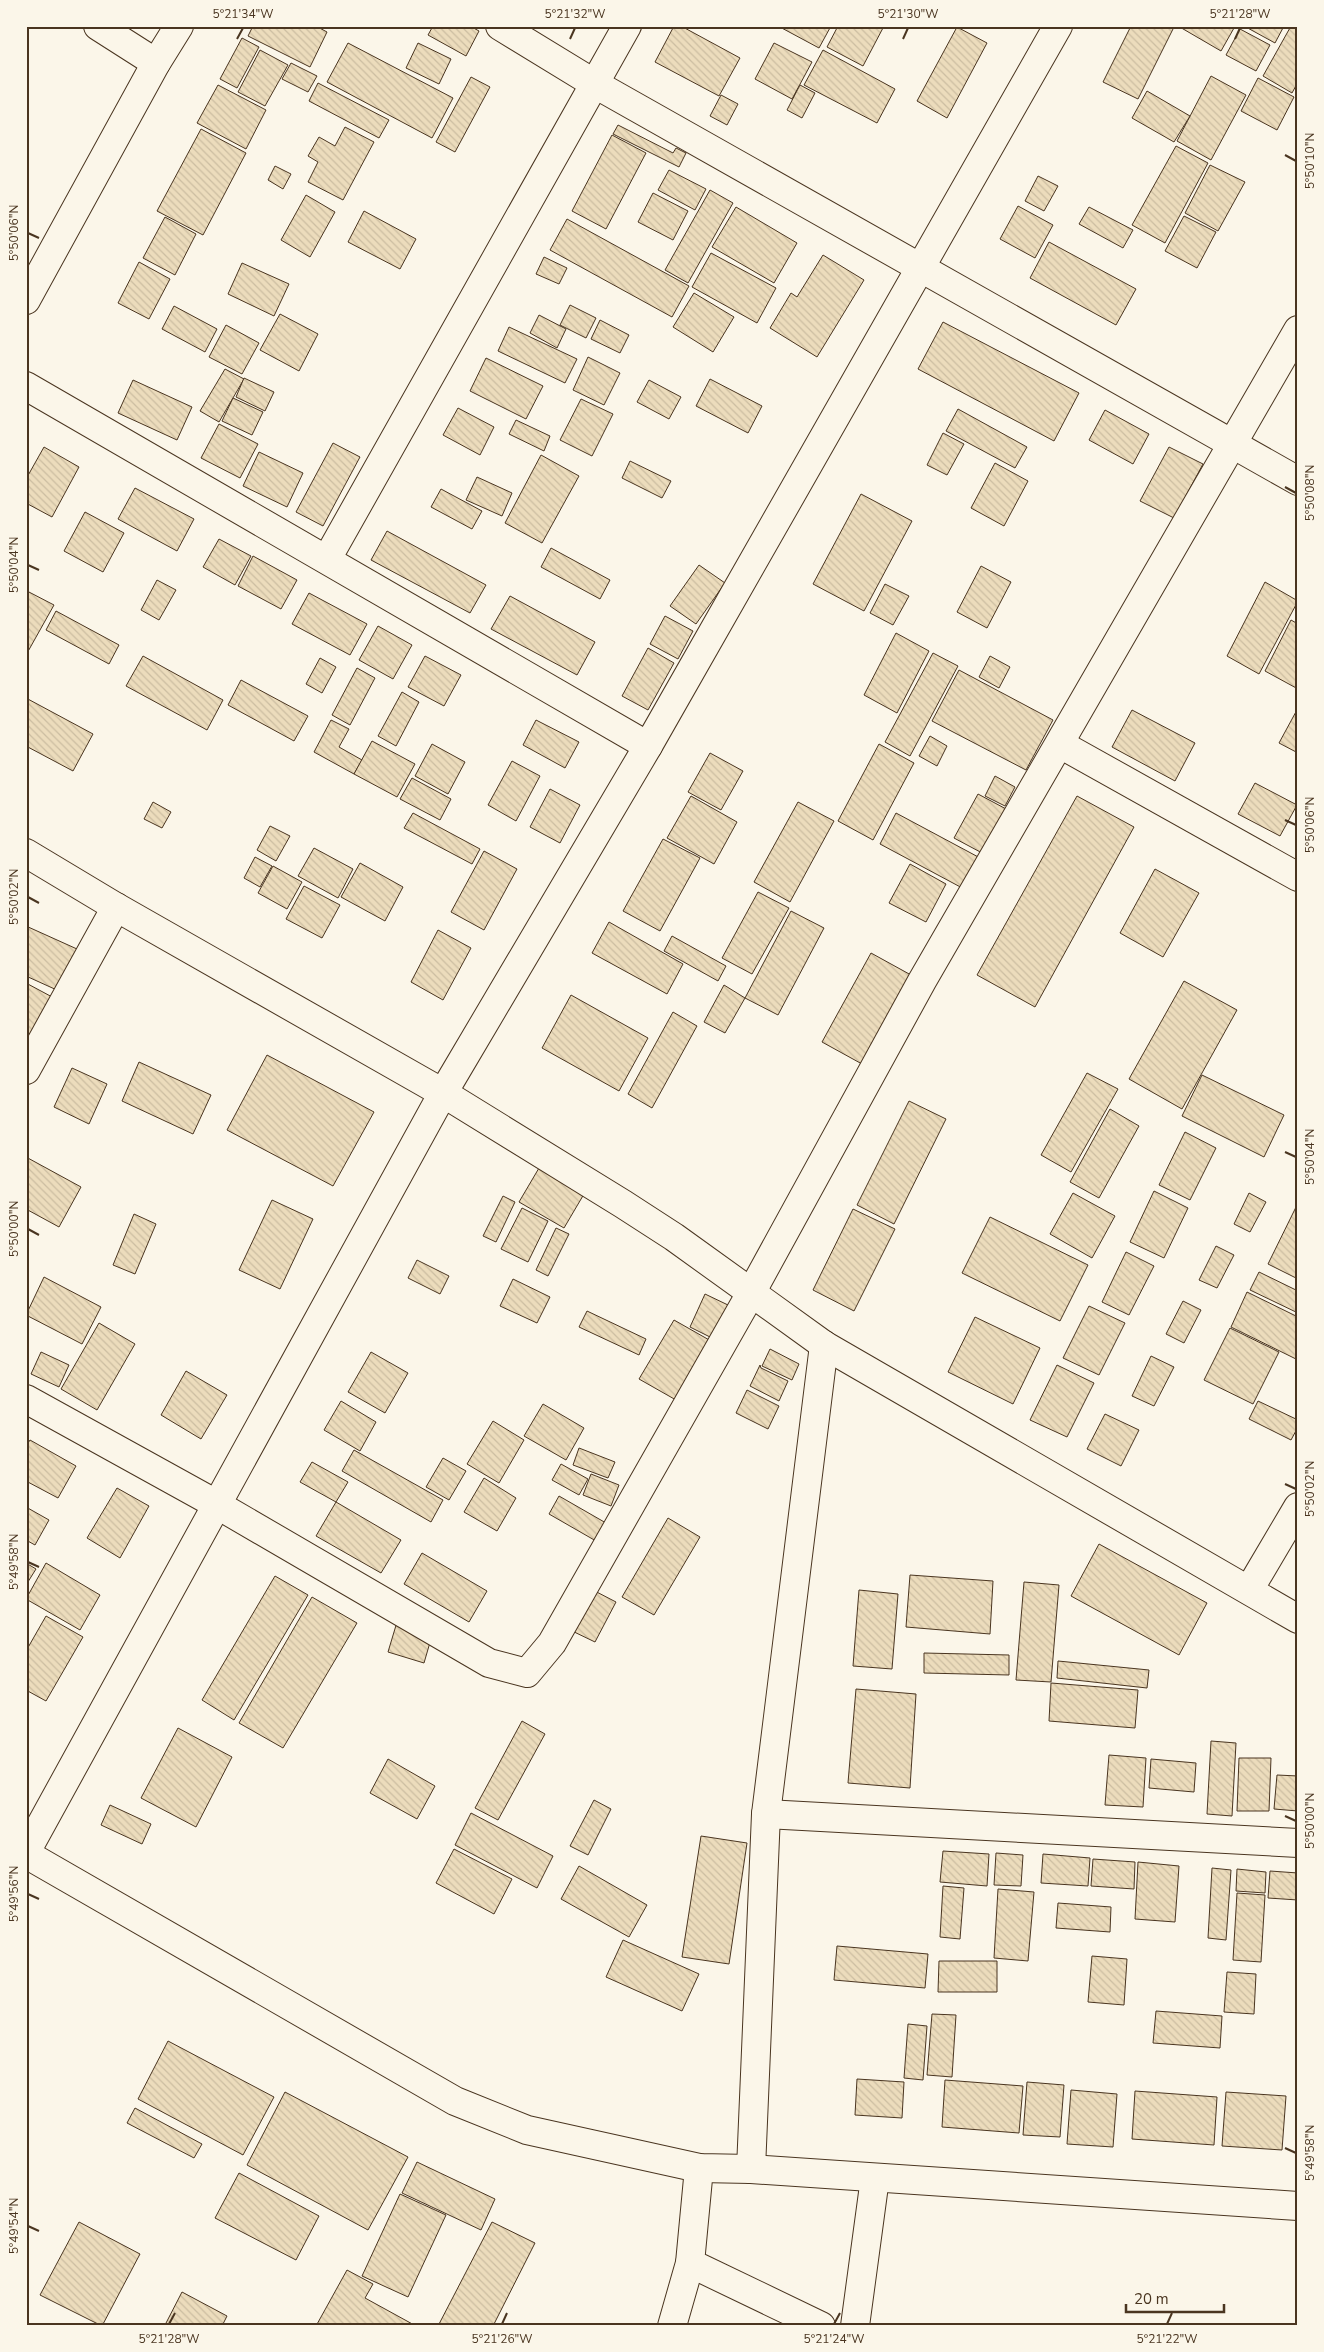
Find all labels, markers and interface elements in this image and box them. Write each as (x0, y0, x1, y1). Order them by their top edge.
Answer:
text: 5°21'34"W (212, 6, 274, 22)
text: 5°21'32"W (544, 6, 606, 22)
text: 5°21'30"W (877, 6, 939, 22)
text: 5°21'28"W (1209, 6, 1271, 22)
text: 5°50'10"N (1302, 133, 1318, 189)
text: 5°50'06"N (6, 205, 22, 261)
text: 5°50'08"N (1302, 465, 1318, 521)
text: 5°50'04"N (6, 537, 22, 593)
text: 5°50'06"N (1302, 797, 1318, 853)
text: 5°50'02"N (6, 869, 22, 925)
text: 5°50'04"N (1302, 1129, 1318, 1185)
text: 5°50'00"N (6, 1201, 22, 1257)
text: 5°50'02"N (1302, 1461, 1318, 1517)
text: 5°49'58"N (6, 1534, 22, 1590)
text: 5°50'00"N (1302, 1793, 1318, 1849)
text: 5°49'56"N (6, 1866, 22, 1922)
text: 5°49'58"N (1302, 2125, 1318, 2181)
text: 5°49'54"N (6, 2198, 22, 2254)
scale bar (1126, 2282, 1224, 2314)
text: 20 m (1134, 2289, 1169, 2309)
text: 5°21'28"W (138, 2331, 200, 2347)
text: 5°21'26"W (471, 2331, 533, 2347)
text: 5°21'24"W (803, 2331, 865, 2347)
text: 5°21'22"W (1136, 2331, 1198, 2347)

